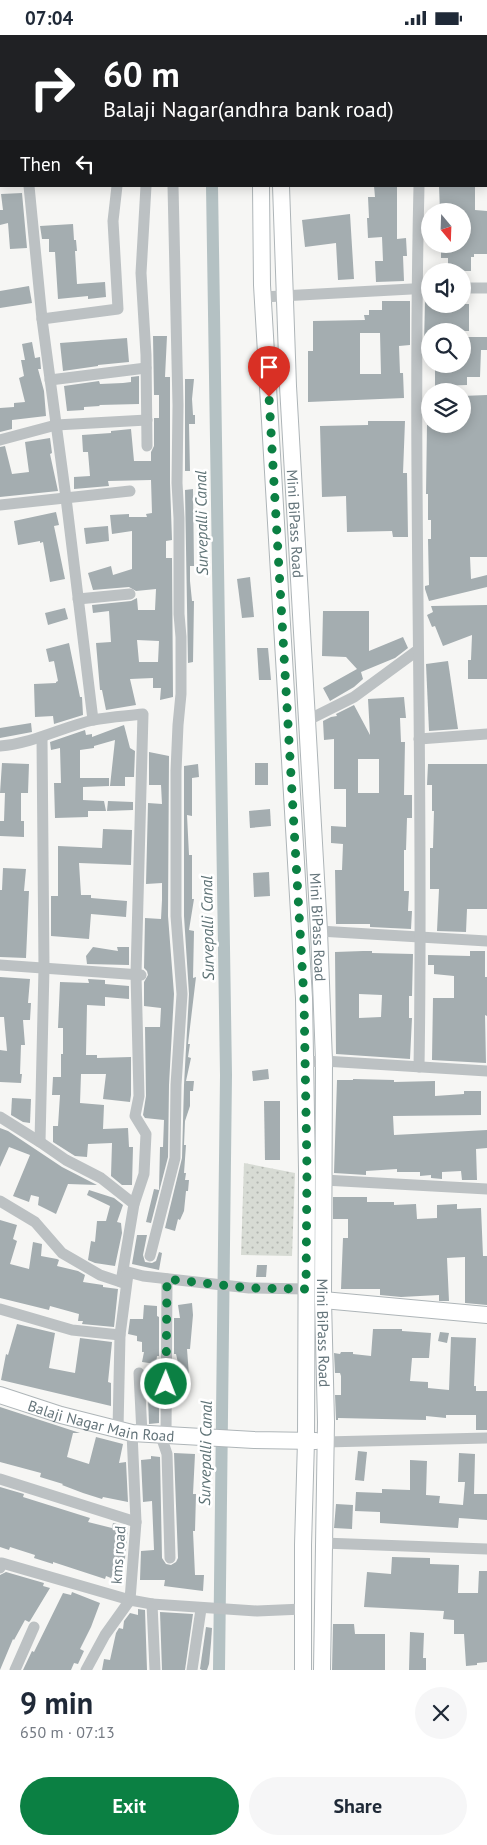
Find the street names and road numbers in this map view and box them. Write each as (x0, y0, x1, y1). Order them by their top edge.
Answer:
street label: Mini BiPass Road (283, 469, 308, 578)
street label: Mini BiPass Road (306, 872, 330, 982)
street label: Mini BiPass Road (313, 1278, 335, 1387)
street label: Balaji Nagar Main Road (26, 1395, 175, 1445)
street label: kms road (106, 1525, 130, 1585)

